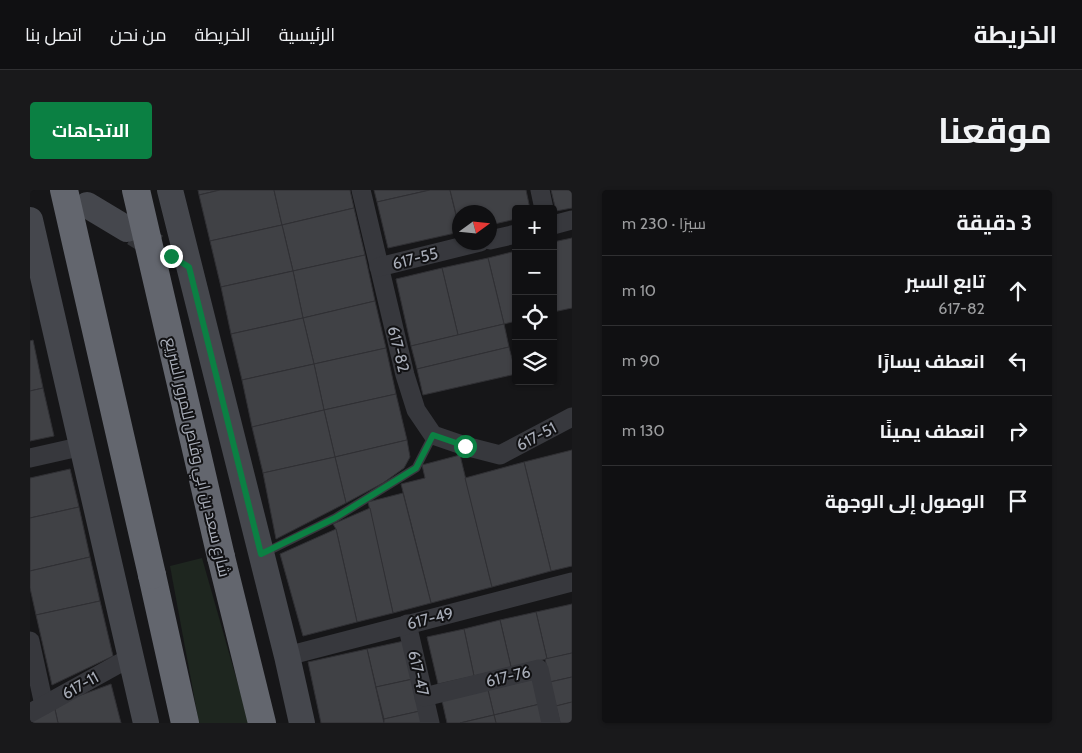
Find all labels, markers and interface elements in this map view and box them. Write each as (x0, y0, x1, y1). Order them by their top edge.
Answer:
text: الخريطة (974, 20, 1057, 49)
text: اتصل بنا (25, 24, 82, 46)
text: من نحن (110, 24, 166, 46)
text: الخريطة (194, 24, 251, 46)
text: الرئيسية (279, 24, 335, 46)
button: الاتجاهات (30, 102, 152, 159)
text: موقعنا (938, 109, 1052, 152)
north arrow (452, 205, 497, 250)
map controls (512, 205, 557, 385)
button: + (512, 205, 557, 250)
text: 3 دقيقة (957, 210, 1032, 235)
text: سيرًا · 230 m (622, 214, 706, 233)
street label: 617-55 (390, 244, 440, 273)
route end (160, 245, 183, 268)
button: − (512, 250, 557, 295)
text: تابع السير (905, 270, 985, 293)
icon: ahead (1004, 277, 1032, 305)
text: 10 m (622, 281, 656, 300)
button: locate (512, 295, 557, 340)
text: 617-82 (938, 299, 985, 318)
street label: 617-82 (384, 324, 413, 374)
street label: شارع سعد بن ابي وقاص للمرور السريع (157, 335, 234, 580)
button: layers (512, 340, 557, 385)
icon: left (1004, 347, 1032, 375)
text: انعطف يسارًا (877, 350, 985, 373)
text: 90 m (622, 351, 660, 370)
icon: right (1004, 417, 1032, 445)
street label: 617-51 (513, 418, 560, 455)
text: انعطف يمينًا (879, 420, 985, 443)
text: 130 m (622, 421, 665, 440)
route start (454, 435, 477, 458)
icon: arrive (1004, 487, 1032, 515)
text: الوصول إلى الوجهة (825, 490, 985, 513)
street label: 617-49 (405, 604, 455, 633)
street label: 617-47 (404, 649, 433, 698)
street label: 617-76 (484, 662, 532, 691)
street label: 617-11 (59, 668, 102, 703)

